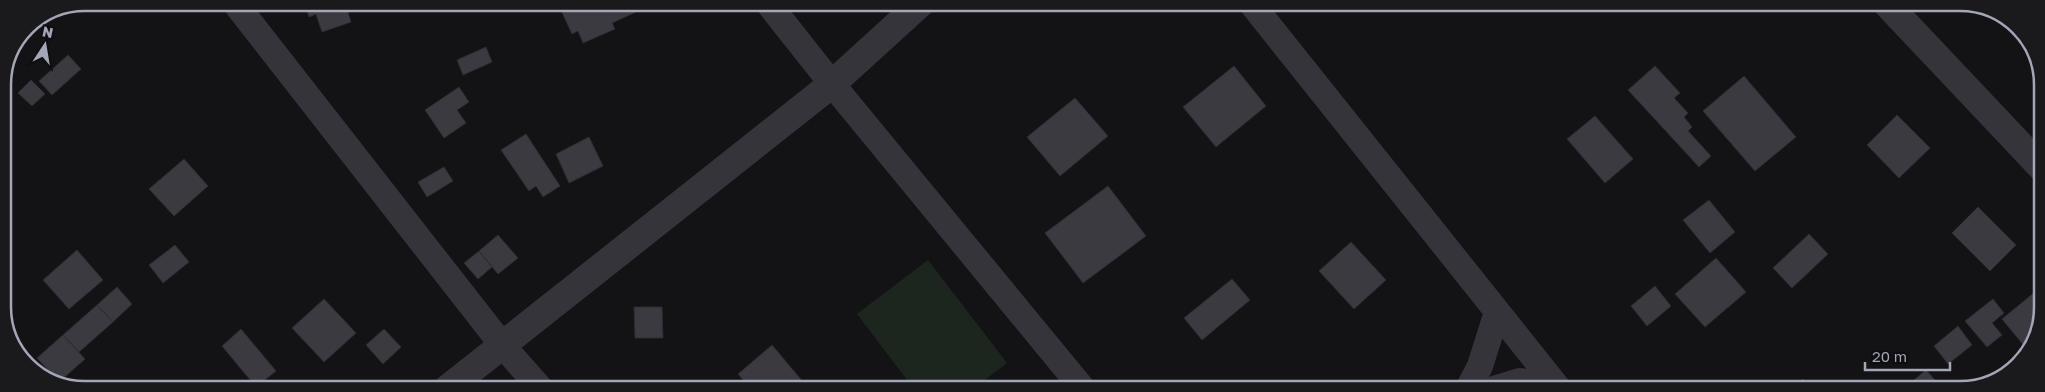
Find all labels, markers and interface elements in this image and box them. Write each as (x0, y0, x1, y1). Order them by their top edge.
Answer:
north arrow (20, 20, 70, 70)
text: N (41, 22, 55, 41)
scale bar (1865, 340, 1950, 372)
text: 20 m (1872, 347, 1907, 365)

